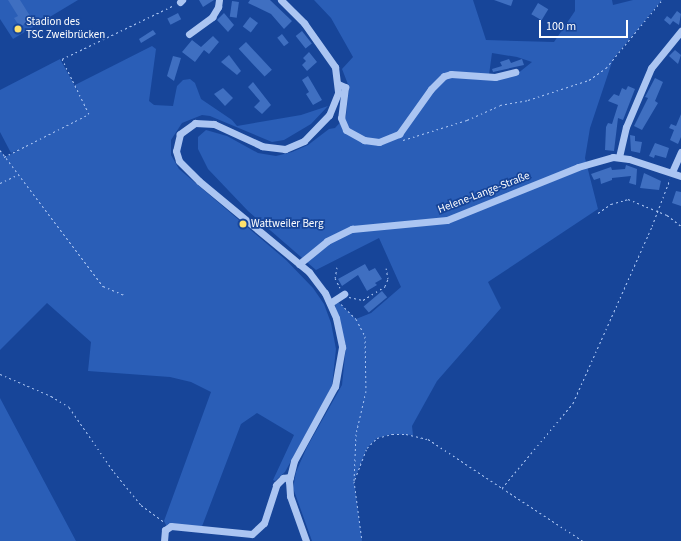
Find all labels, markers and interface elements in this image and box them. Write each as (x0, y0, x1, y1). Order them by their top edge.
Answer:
scale bar (541, 12, 630, 38)
place label: Stadion des TSC Zweibrücken (26, 16, 105, 42)
text: 100 m (546, 18, 576, 35)
marker: Stadion des TSC Zweibrücken (13, 24, 23, 34)
street label: Helene-Lange-Straße (436, 169, 532, 217)
place label: Wattweiler Berg (251, 217, 324, 231)
marker: Wattweiler Berg (238, 219, 248, 229)

